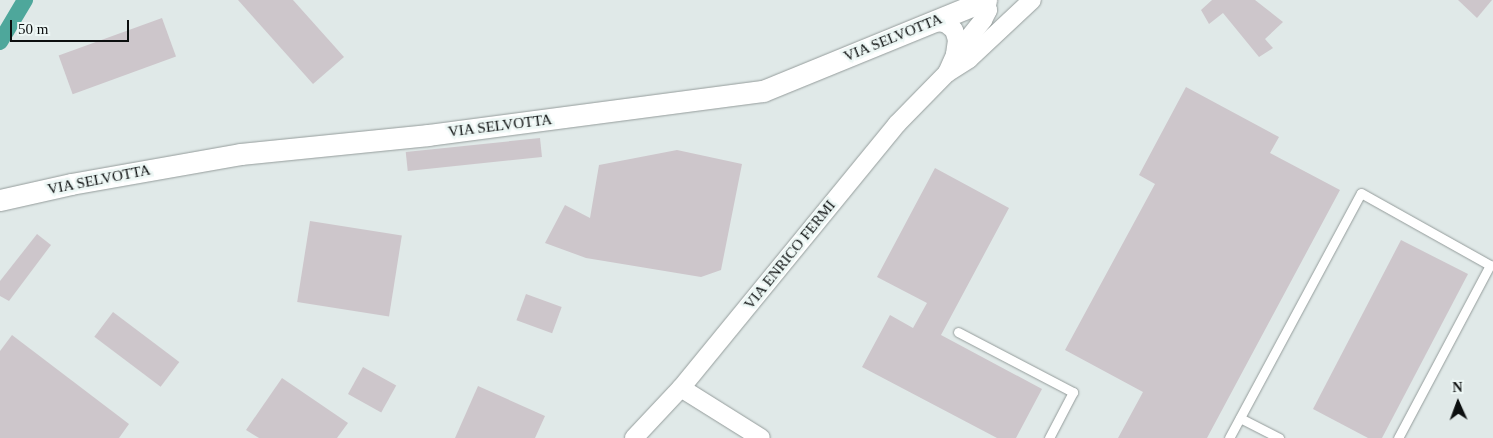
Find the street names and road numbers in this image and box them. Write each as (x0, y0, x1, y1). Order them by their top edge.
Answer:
street label: VIA SELVOTTA (841, 10, 945, 66)
street label: VIA SELVOTTA (447, 111, 553, 141)
street label: VIA SELVOTTA (46, 161, 152, 199)
street label: VIA ENRICO FERMI (740, 197, 840, 313)

